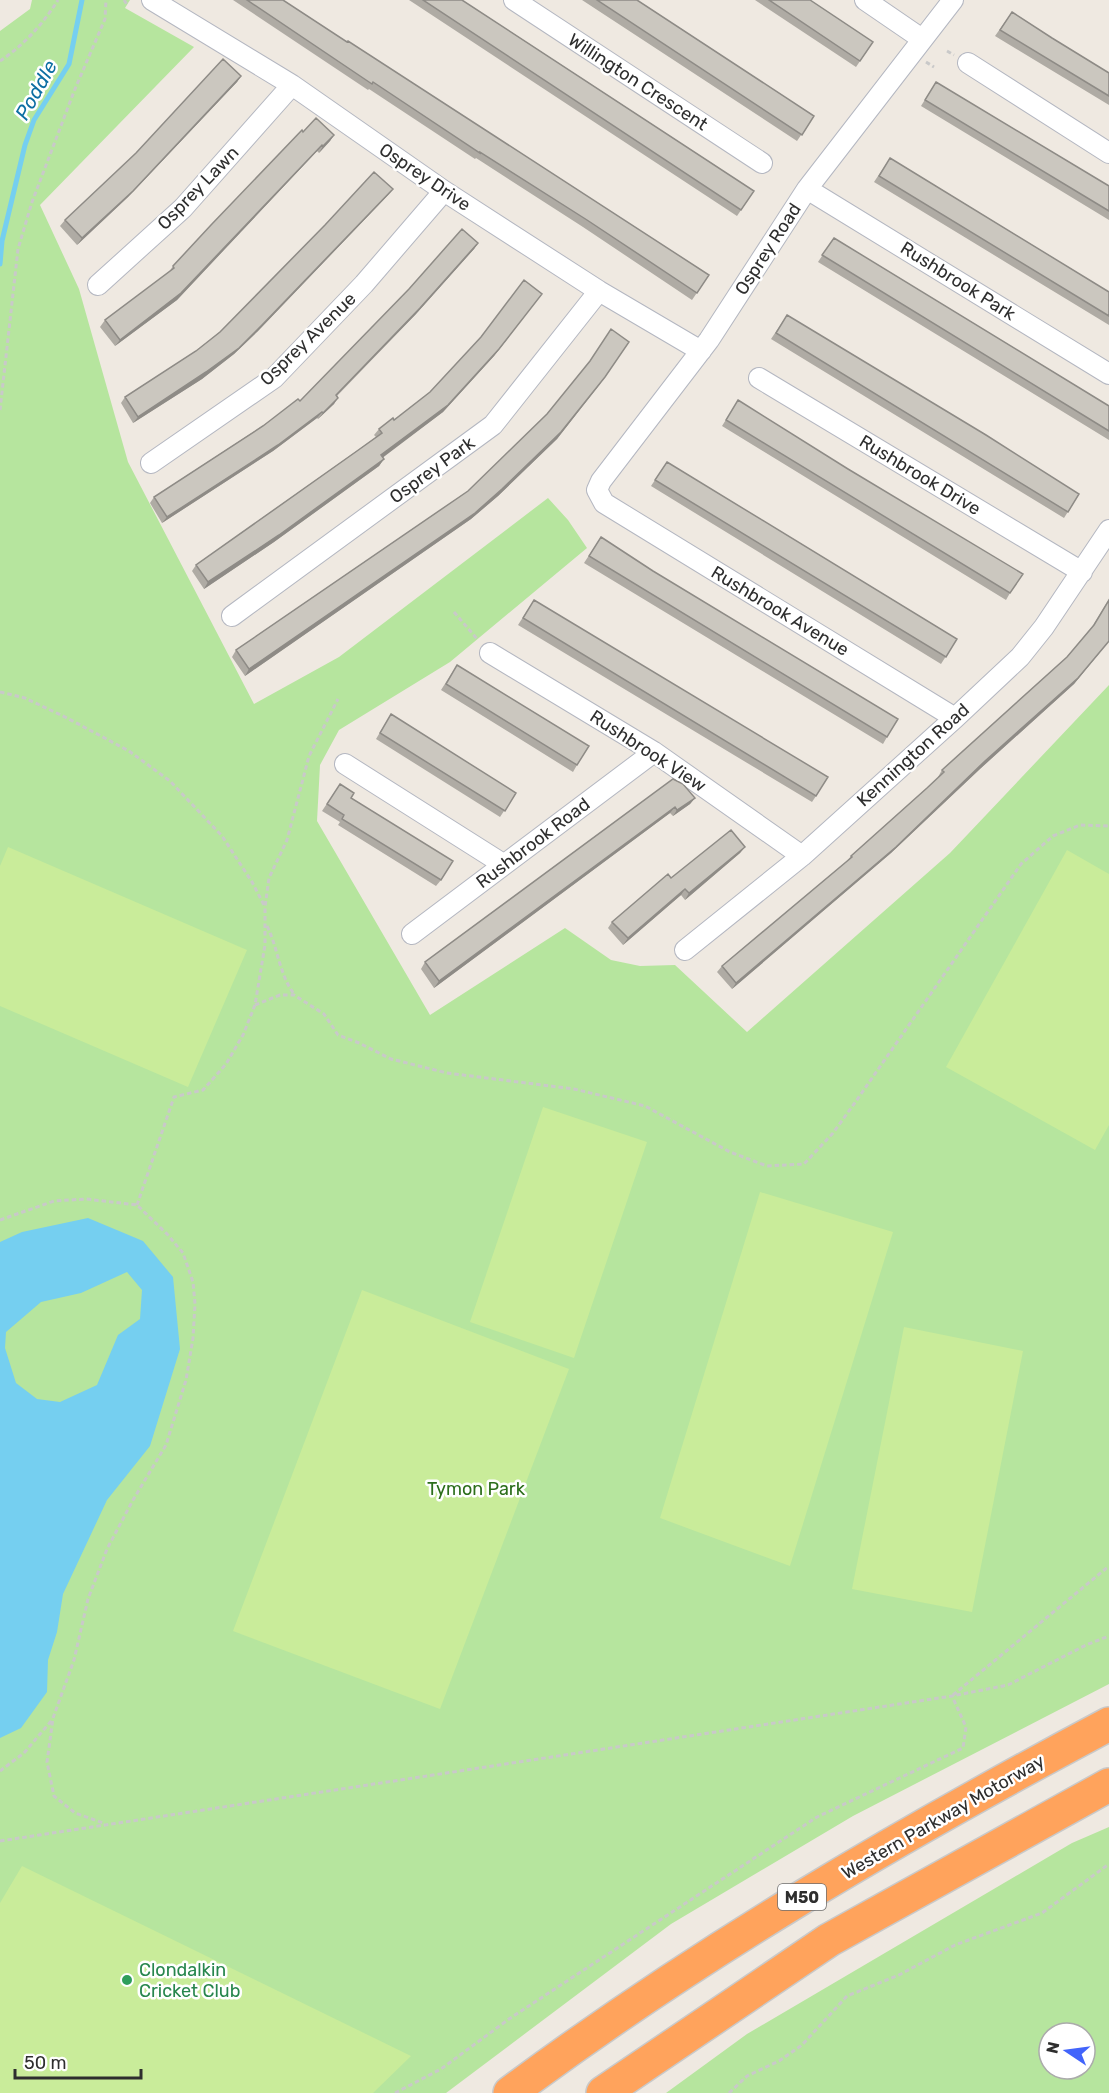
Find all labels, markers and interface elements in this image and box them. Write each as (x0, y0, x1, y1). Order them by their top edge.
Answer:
street label: Willington Crescent (564, 29, 712, 135)
water label: Poddle (10, 56, 62, 124)
street label: Osprey Drive (375, 138, 475, 216)
street label: Osprey Lawn (153, 142, 243, 234)
street label: Osprey Road (730, 199, 806, 299)
street label: Rushbrook Park (896, 237, 1020, 326)
street label: Osprey Avenue (255, 288, 361, 390)
street label: Rushbrook Drive (855, 430, 985, 520)
street label: Osprey Park (385, 431, 479, 508)
street label: Rushbrook Avenue (707, 561, 853, 661)
street label: Kennington Road (852, 699, 974, 811)
street label: Rushbrook View (586, 705, 710, 797)
street label: Rushbrook Road (472, 793, 594, 893)
park label: Tymon Park (427, 1478, 526, 1500)
street label: Western Parkway Motorway (838, 1750, 1048, 1884)
road number: M50 (778, 1884, 826, 1910)
place label: Clondalkin Cricket Club (139, 1959, 240, 2002)
marker: Clondalkin Cricket Club (120, 1973, 134, 1987)
north arrow (1037, 2021, 1097, 2081)
text: N (1042, 2040, 1063, 2055)
scale bar (15, 2042, 141, 2080)
text: 50 m (24, 2052, 67, 2074)

